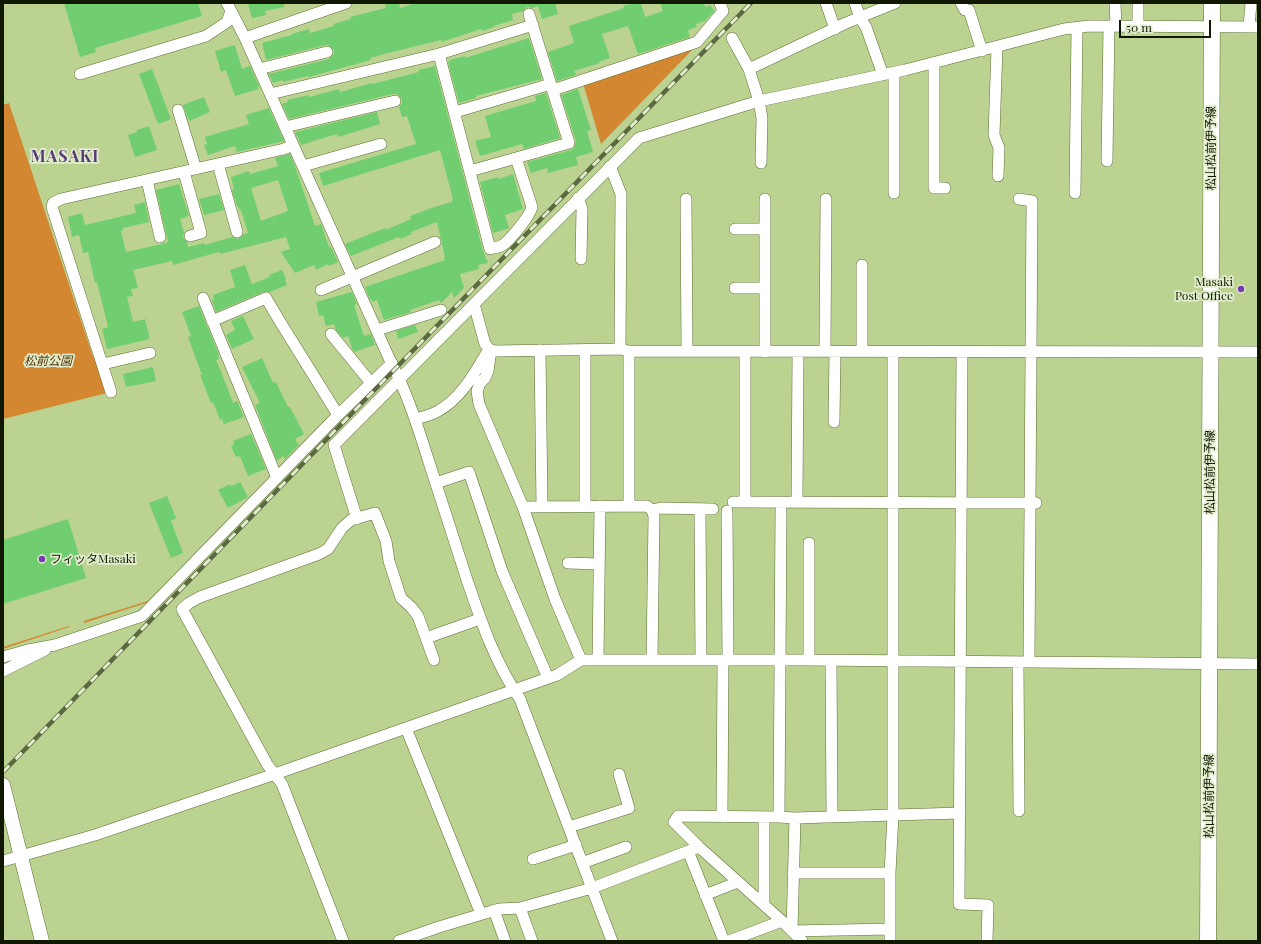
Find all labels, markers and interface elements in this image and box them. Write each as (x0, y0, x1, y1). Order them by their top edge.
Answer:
scale bar (1121, 12, 1213, 38)
text: 50 m (1126, 19, 1152, 35)
street label: 松山松前伊予線 (1204, 106, 1218, 190)
district label: MASAKI (31, 147, 99, 167)
place label: Masaki Post Office (1175, 275, 1233, 303)
marker: Masaki Post Office (1236, 284, 1246, 294)
park label: 松前公園 (24, 354, 72, 368)
street label: 松山松前伊予線 (1203, 430, 1217, 514)
place label: フィッタMasaki (50, 552, 136, 566)
marker: フィッタMasaki (37, 554, 47, 564)
street label: 松山松前伊予線 (1202, 754, 1216, 838)

